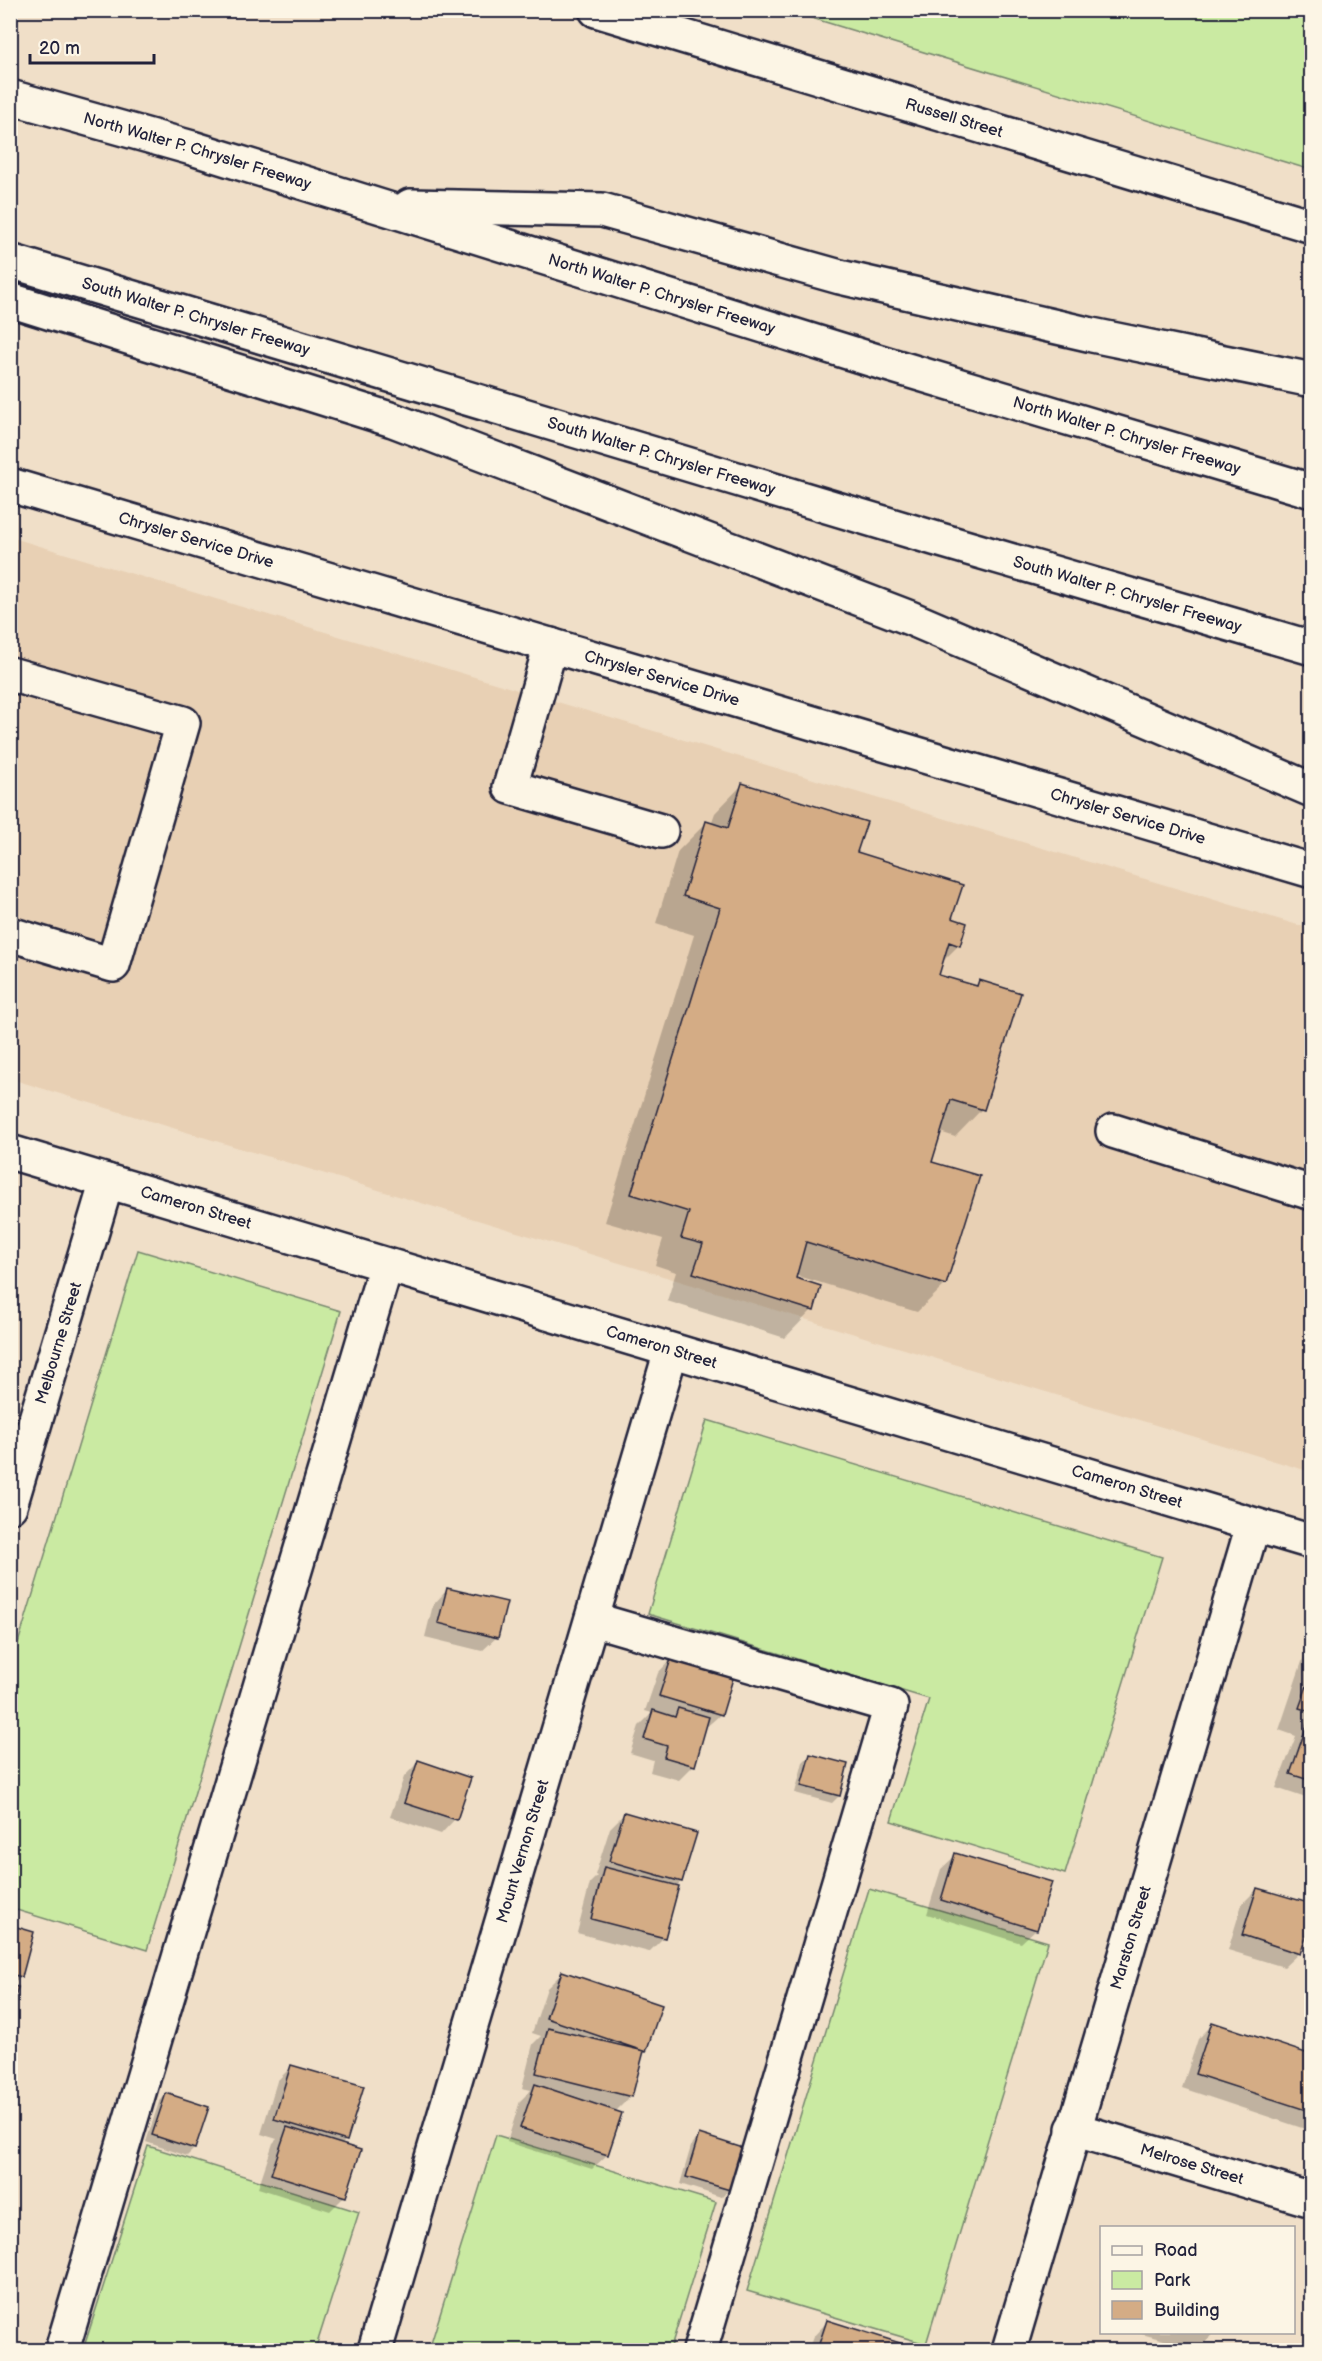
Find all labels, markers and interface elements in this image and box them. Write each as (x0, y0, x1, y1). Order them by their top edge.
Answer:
scale bar (30, 27, 154, 65)
text: 20 m (39, 38, 80, 59)
street label: Russell Street (903, 94, 1005, 142)
street label: North Walter P. Chrysler Freeway (81, 109, 314, 194)
street label: North Walter P. Chrysler Freeway (546, 250, 778, 339)
street label: South Walter P. Chrysler Freeway (80, 274, 313, 360)
street label: North Walter P. Chrysler Freeway (1011, 393, 1243, 479)
street label: South Walter P. Chrysler Freeway (545, 413, 778, 500)
street label: Chrysler Service Drive (116, 508, 276, 572)
street label: South Walter P. Chrysler Freeway (1011, 552, 1245, 637)
street label: Chrysler Service Drive (582, 646, 742, 710)
street label: Chrysler Service Drive (1048, 784, 1208, 849)
street label: Cameron Street (138, 1182, 254, 1233)
street label: Melbourne Street (31, 1280, 86, 1406)
street label: Cameron Street (604, 1322, 719, 1373)
street label: Cameron Street (1069, 1461, 1185, 1512)
street label: Mount Vernon Street (493, 1777, 553, 1925)
street label: Marston Street (1107, 1884, 1155, 1992)
street label: Melrose Street (1138, 2140, 1246, 2189)
legend (1100, 2226, 1295, 2334)
text: Road (1154, 2240, 1198, 2261)
text: Park (1154, 2270, 1190, 2291)
text: Building (1154, 2300, 1220, 2321)

